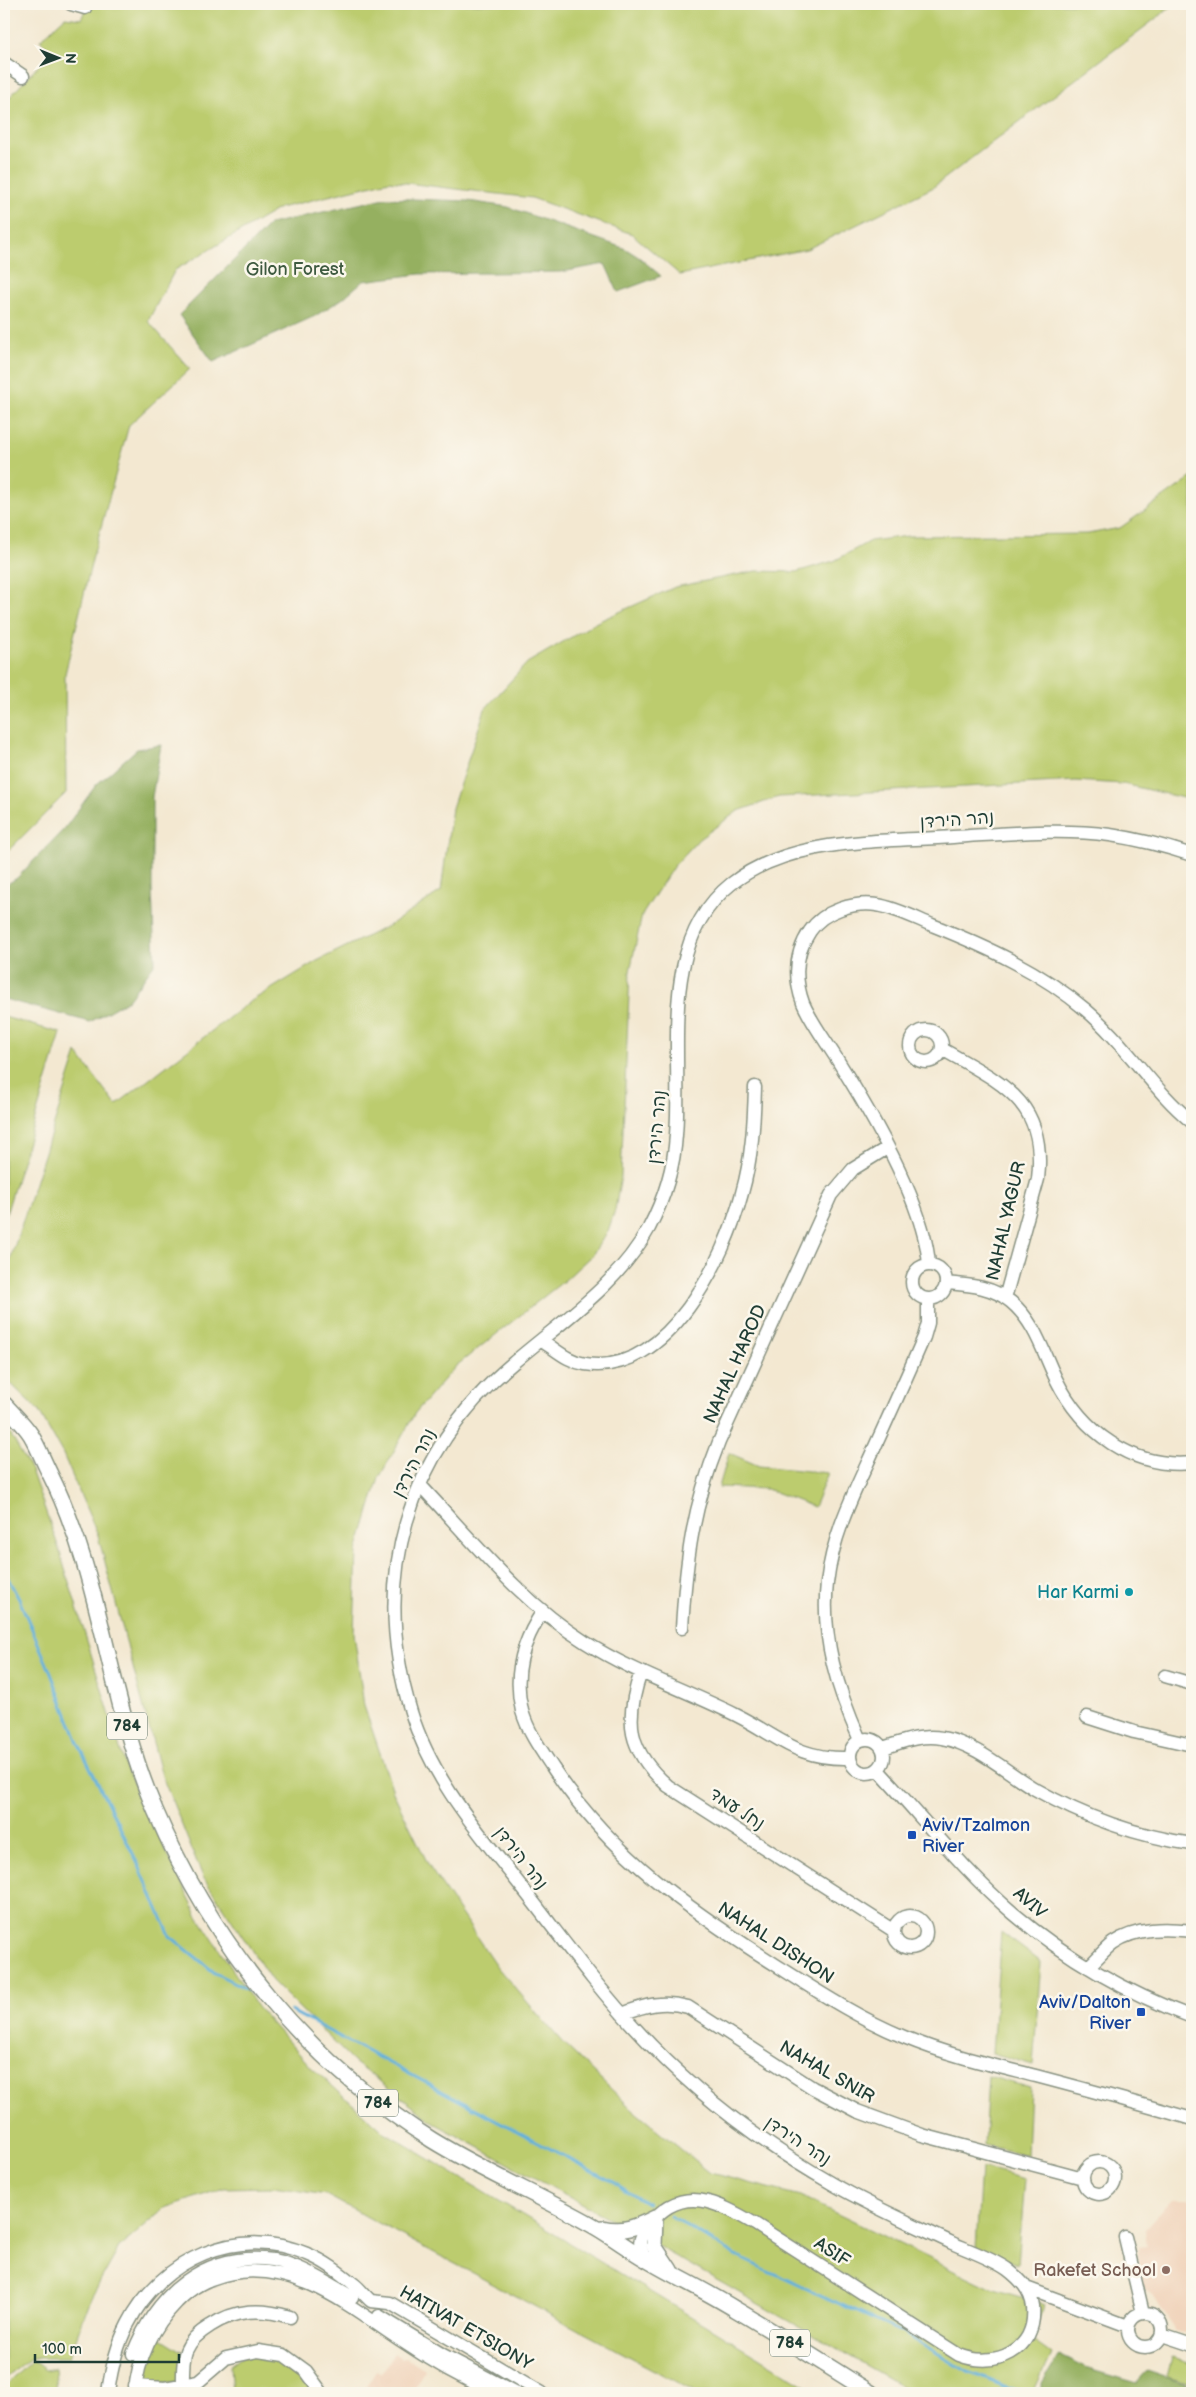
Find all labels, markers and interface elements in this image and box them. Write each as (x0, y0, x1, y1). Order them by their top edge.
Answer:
north arrow (32, 32, 82, 82)
text: N (62, 53, 79, 64)
park label: Gilon Forest (246, 259, 345, 280)
street label: נהר הירדן (919, 807, 995, 833)
street label: נהר הירדן (643, 1089, 671, 1165)
street label: NAHAL YAGUR (982, 1159, 1030, 1283)
street label: NAHAL HAROD (699, 1301, 771, 1427)
street label: נהר הירדן (388, 1425, 440, 1501)
place label: Har Karmi (1037, 1582, 1119, 1603)
marker: Har Karmi (1123, 1586, 1135, 1598)
road number: 784 (107, 1712, 147, 1740)
street label: נחל עמד (705, 1783, 769, 1835)
place label: Aviv/Tzalmon River (922, 1815, 1030, 1857)
street label: נהר הירדן (490, 1822, 552, 1894)
marker: Aviv/Tzalmon River (906, 1829, 918, 1841)
street label: AVIV (1009, 1883, 1051, 1923)
street label: NAHAL DISHON (714, 1898, 838, 1988)
place label: Aviv/Dalton River (1039, 1992, 1131, 2034)
marker: Aviv/Dalton River (1135, 2006, 1147, 2018)
street label: NAHAL SNIR (776, 2036, 878, 2108)
road number: 784 (358, 2090, 398, 2116)
street label: נהר הירדן (761, 2112, 835, 2170)
street label: ASIF (810, 2233, 854, 2271)
place label: Rakefet School (1033, 2260, 1156, 2281)
marker: Rakefet School (1160, 2264, 1172, 2276)
street label: HATIVAT ETSIONY (396, 2281, 537, 2375)
road number: 784 (770, 2330, 810, 2356)
scale bar (35, 2332, 179, 2364)
text: 100 m (42, 2340, 82, 2359)

